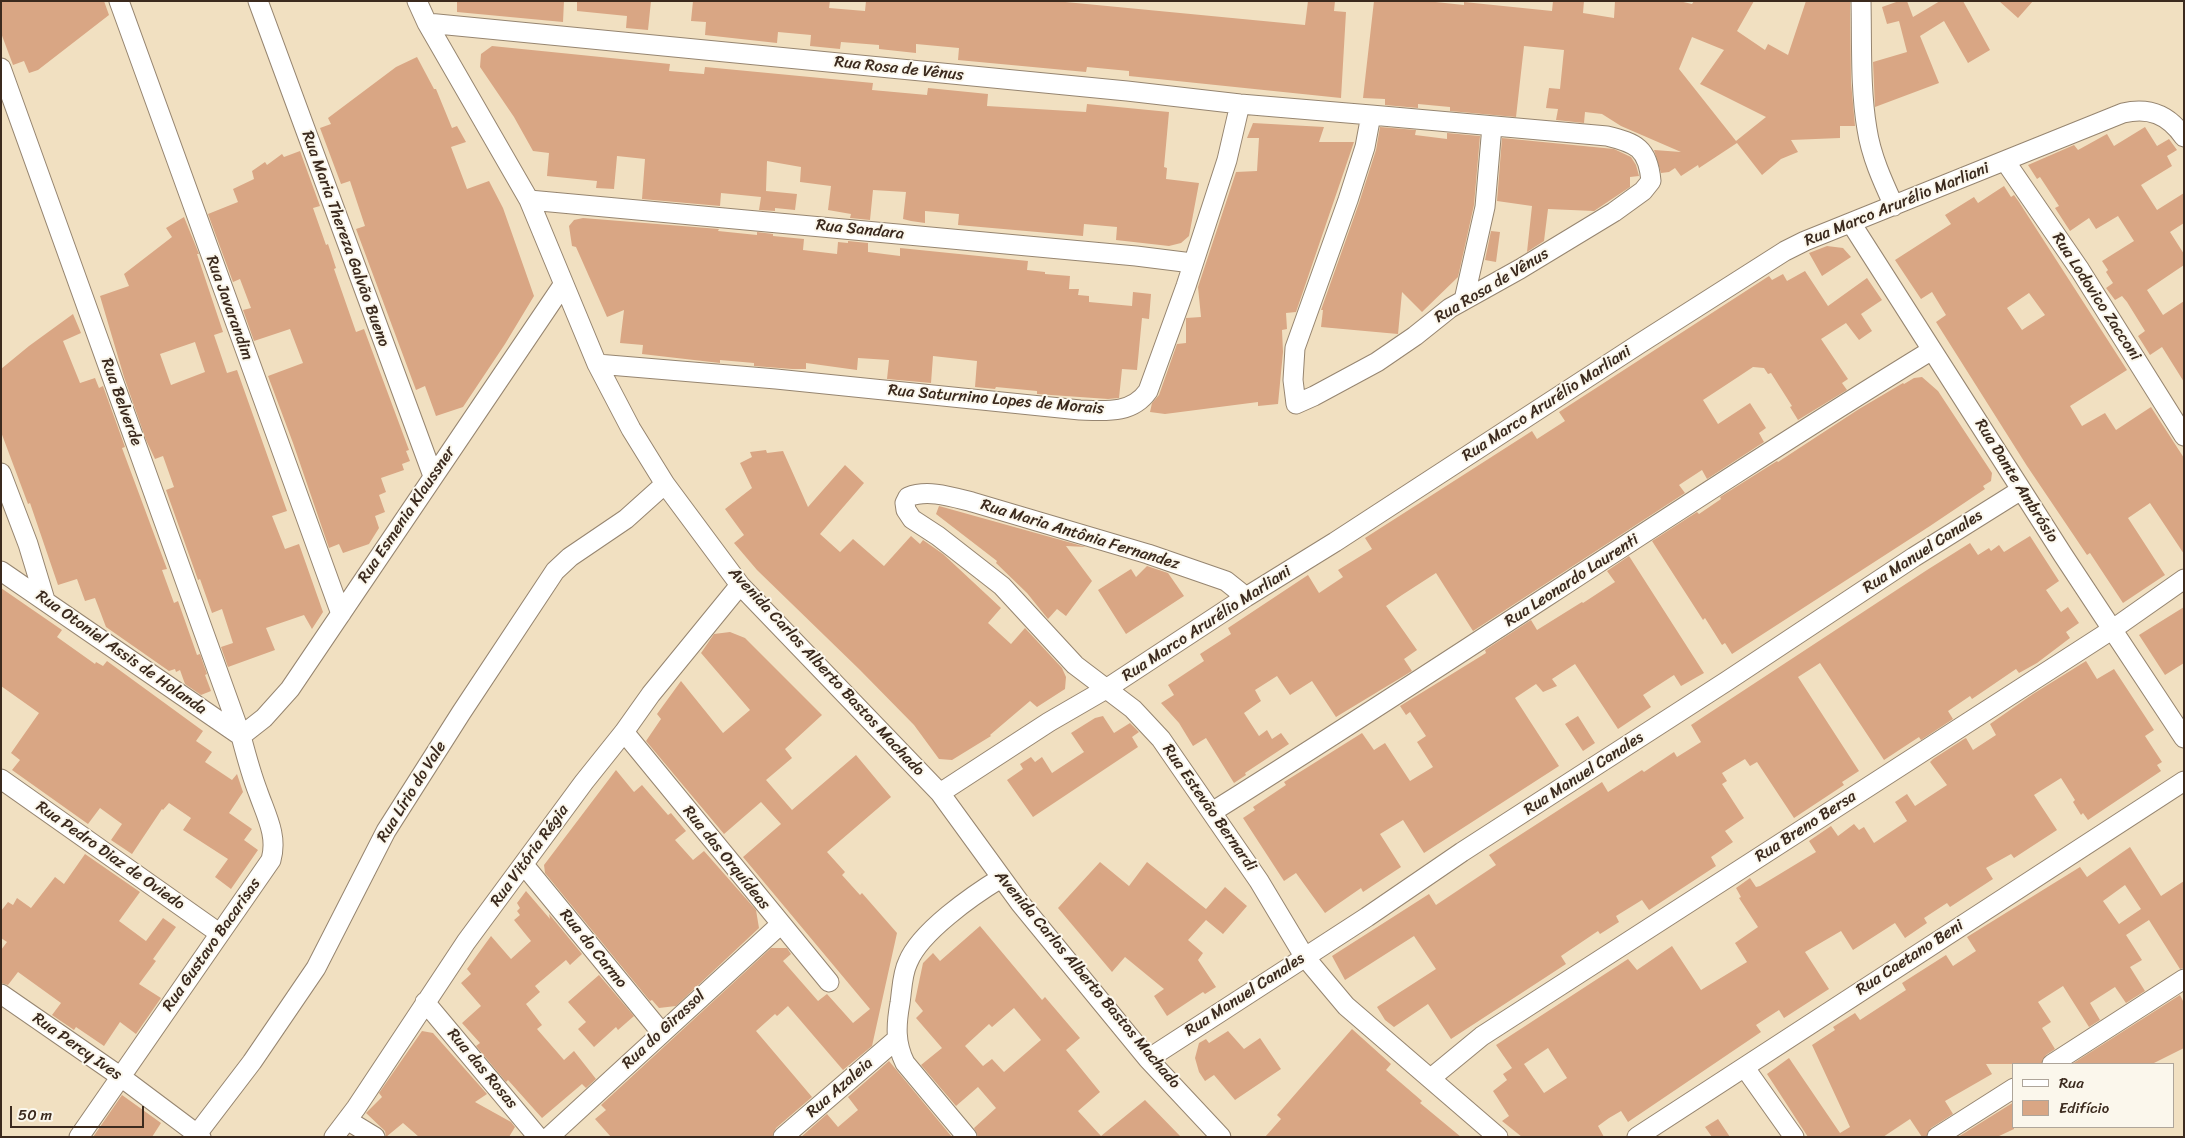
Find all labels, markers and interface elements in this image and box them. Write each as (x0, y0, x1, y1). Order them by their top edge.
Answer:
street label: Rua Rosa de Vênus (834, 53, 964, 85)
street label: Rua Maria Thereza Galvão Bueno (297, 128, 393, 350)
street label: Rua Marco Arurélio Marliani (1802, 159, 1992, 251)
street label: Rua Sandara (815, 216, 905, 244)
street label: Rua Lodovico Zacconi (2047, 229, 2145, 365)
street label: Rua Rosa de Vênus (1431, 244, 1553, 328)
street label: Rua Javarandim (201, 253, 257, 363)
street label: Rua Marco Arurélio Marliani (1459, 342, 1635, 466)
street label: Rua Belverde (96, 356, 146, 448)
street label: Rua Saturnino Lopes de Morais (887, 381, 1105, 419)
street label: Rua Dante Ambrósio (1970, 416, 2062, 546)
street label: Rua Esmenia Klaussner (354, 443, 460, 587)
street label: Rua Maria Antônia Fernandez (978, 496, 1182, 574)
street label: Rua Manuel Canales (1860, 506, 1986, 598)
street label: Rua Leonardo Laurenti (1501, 530, 1643, 632)
street label: Rua Marco Arurélio Marliani (1119, 562, 1295, 686)
street label: Avenida Carlos Alberto Bastos Machado (724, 564, 928, 780)
street label: Rua Otoniel Assis de Holanda (32, 587, 210, 719)
street label: Rua Manuel Canales (1521, 728, 1647, 820)
street label: Rua Lírio do Vale (373, 738, 451, 846)
street label: Rua Estevão Bernardi (1158, 741, 1260, 875)
street label: Rua Breno Bersa (1752, 787, 1860, 867)
street label: Rua Pedro Diaz de Oviedo (32, 797, 188, 915)
street label: Rua Vitória Régia (487, 801, 573, 911)
street label: Rua das Orquídeas (678, 802, 774, 914)
street label: Avenida Carlos Alberto Bastos Machado (990, 867, 1184, 1093)
street label: Rua Gustavo Bacarisas (159, 875, 265, 1015)
street label: Rua do Carmo (555, 906, 631, 992)
street label: Rua Caetano Beni (1853, 916, 1967, 1000)
street label: Rua Manuel Canales (1182, 949, 1308, 1041)
street label: Rua do Girassol (618, 987, 710, 1073)
street label: Rua Percy Ives (29, 1009, 125, 1085)
street label: Rua das Rosas (443, 1025, 521, 1113)
street label: Rua Azaleia (803, 1054, 877, 1122)
legend (2012, 1063, 2175, 1128)
text: Rua (2059, 1070, 2084, 1096)
text: Edifício (2059, 1095, 2109, 1121)
scale bar (12, 1096, 146, 1128)
text: 50 m (18, 1102, 52, 1128)

